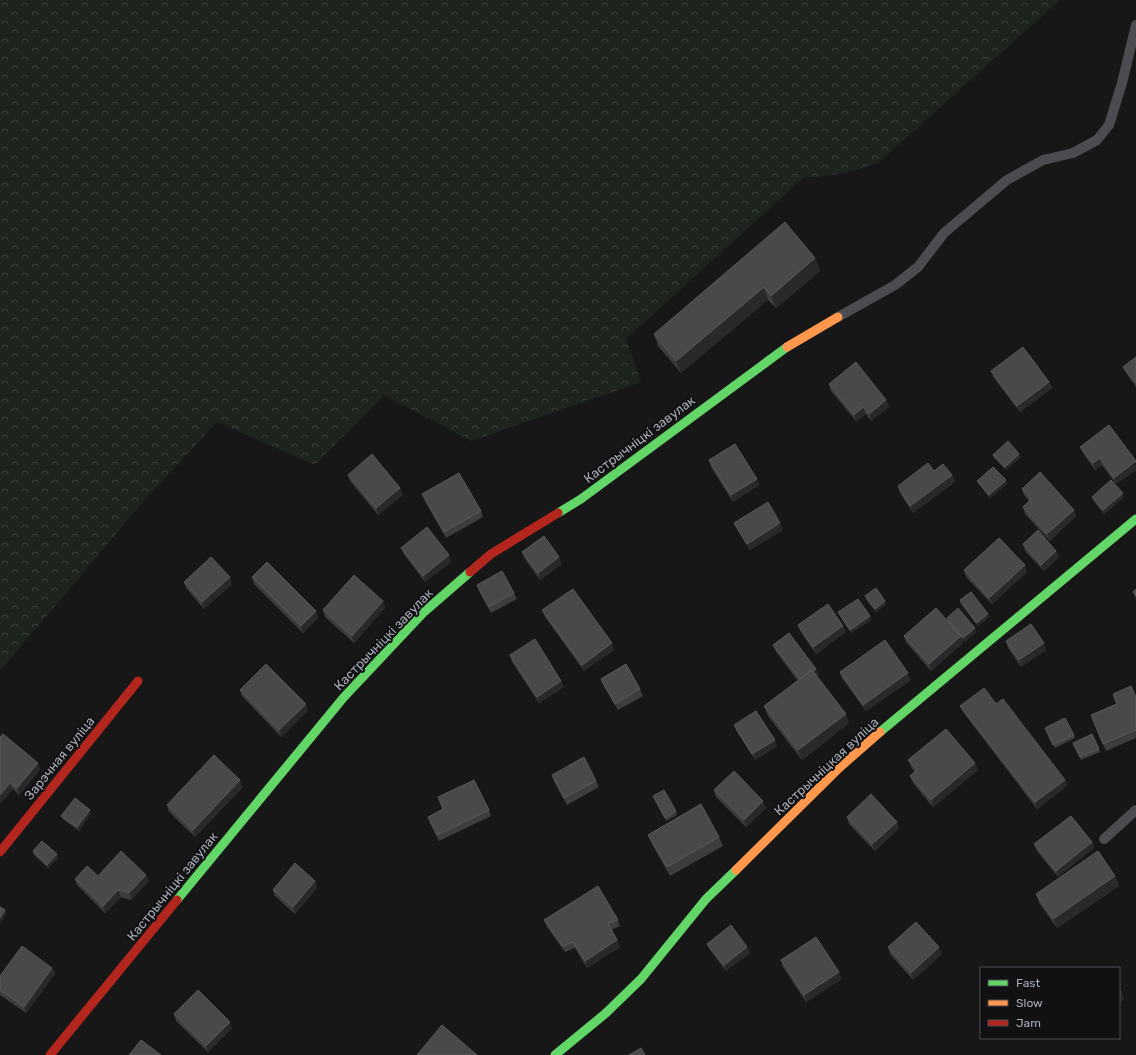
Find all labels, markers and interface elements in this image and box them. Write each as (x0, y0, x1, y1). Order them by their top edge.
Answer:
street label: Кастрычніцкі завулак (581, 393, 698, 486)
street label: Кастрычніцкі завулак (331, 585, 436, 693)
street label: Зарэчная вуліца (21, 714, 98, 803)
street label: Кастрычніцкая вуліца (771, 714, 882, 819)
street label: Кастрычніцкі завулак (124, 829, 221, 944)
legend (980, 967, 1120, 1039)
text: Fast (1016, 976, 1040, 990)
text: Slow (1016, 996, 1043, 1010)
text: Jam (1016, 1016, 1041, 1030)

